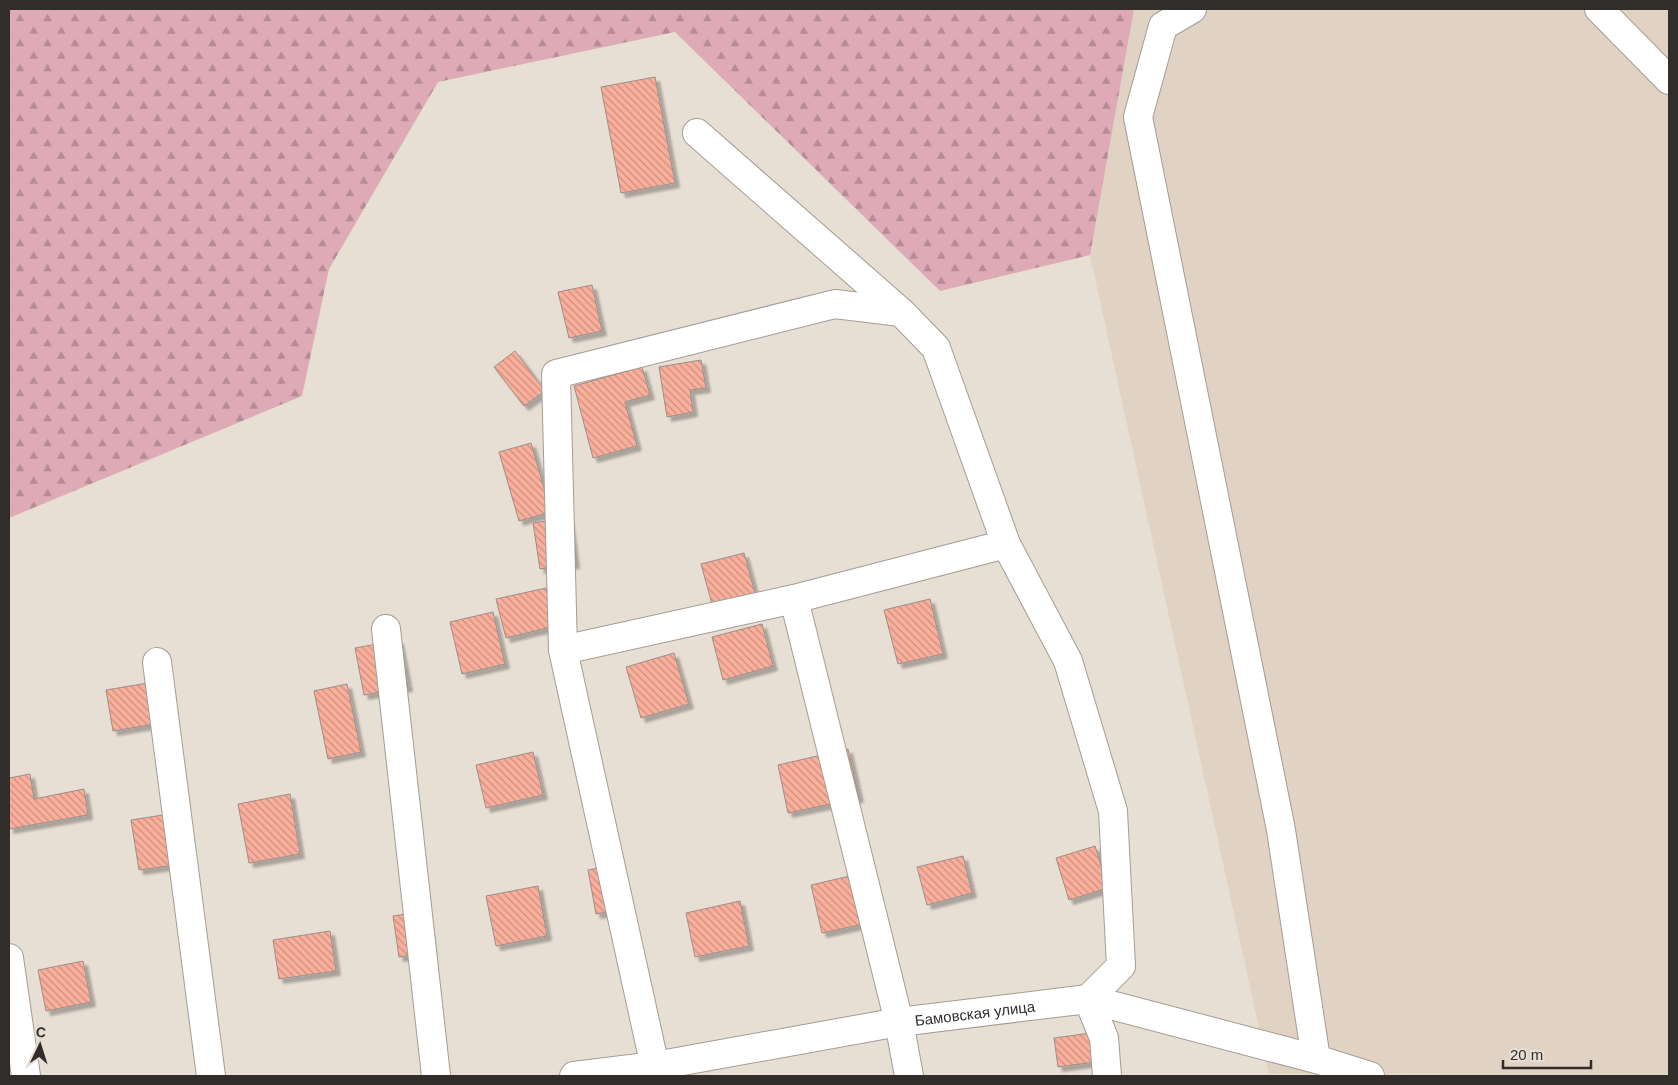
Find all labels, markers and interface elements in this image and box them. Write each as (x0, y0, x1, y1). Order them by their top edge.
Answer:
street label: Бамовская улица (914, 997, 1037, 1029)
north arrow (15, 1020, 65, 1070)
text: С (35, 1024, 47, 1040)
scale bar (1503, 1038, 1590, 1070)
text: 20 m (1510, 1046, 1543, 1063)

